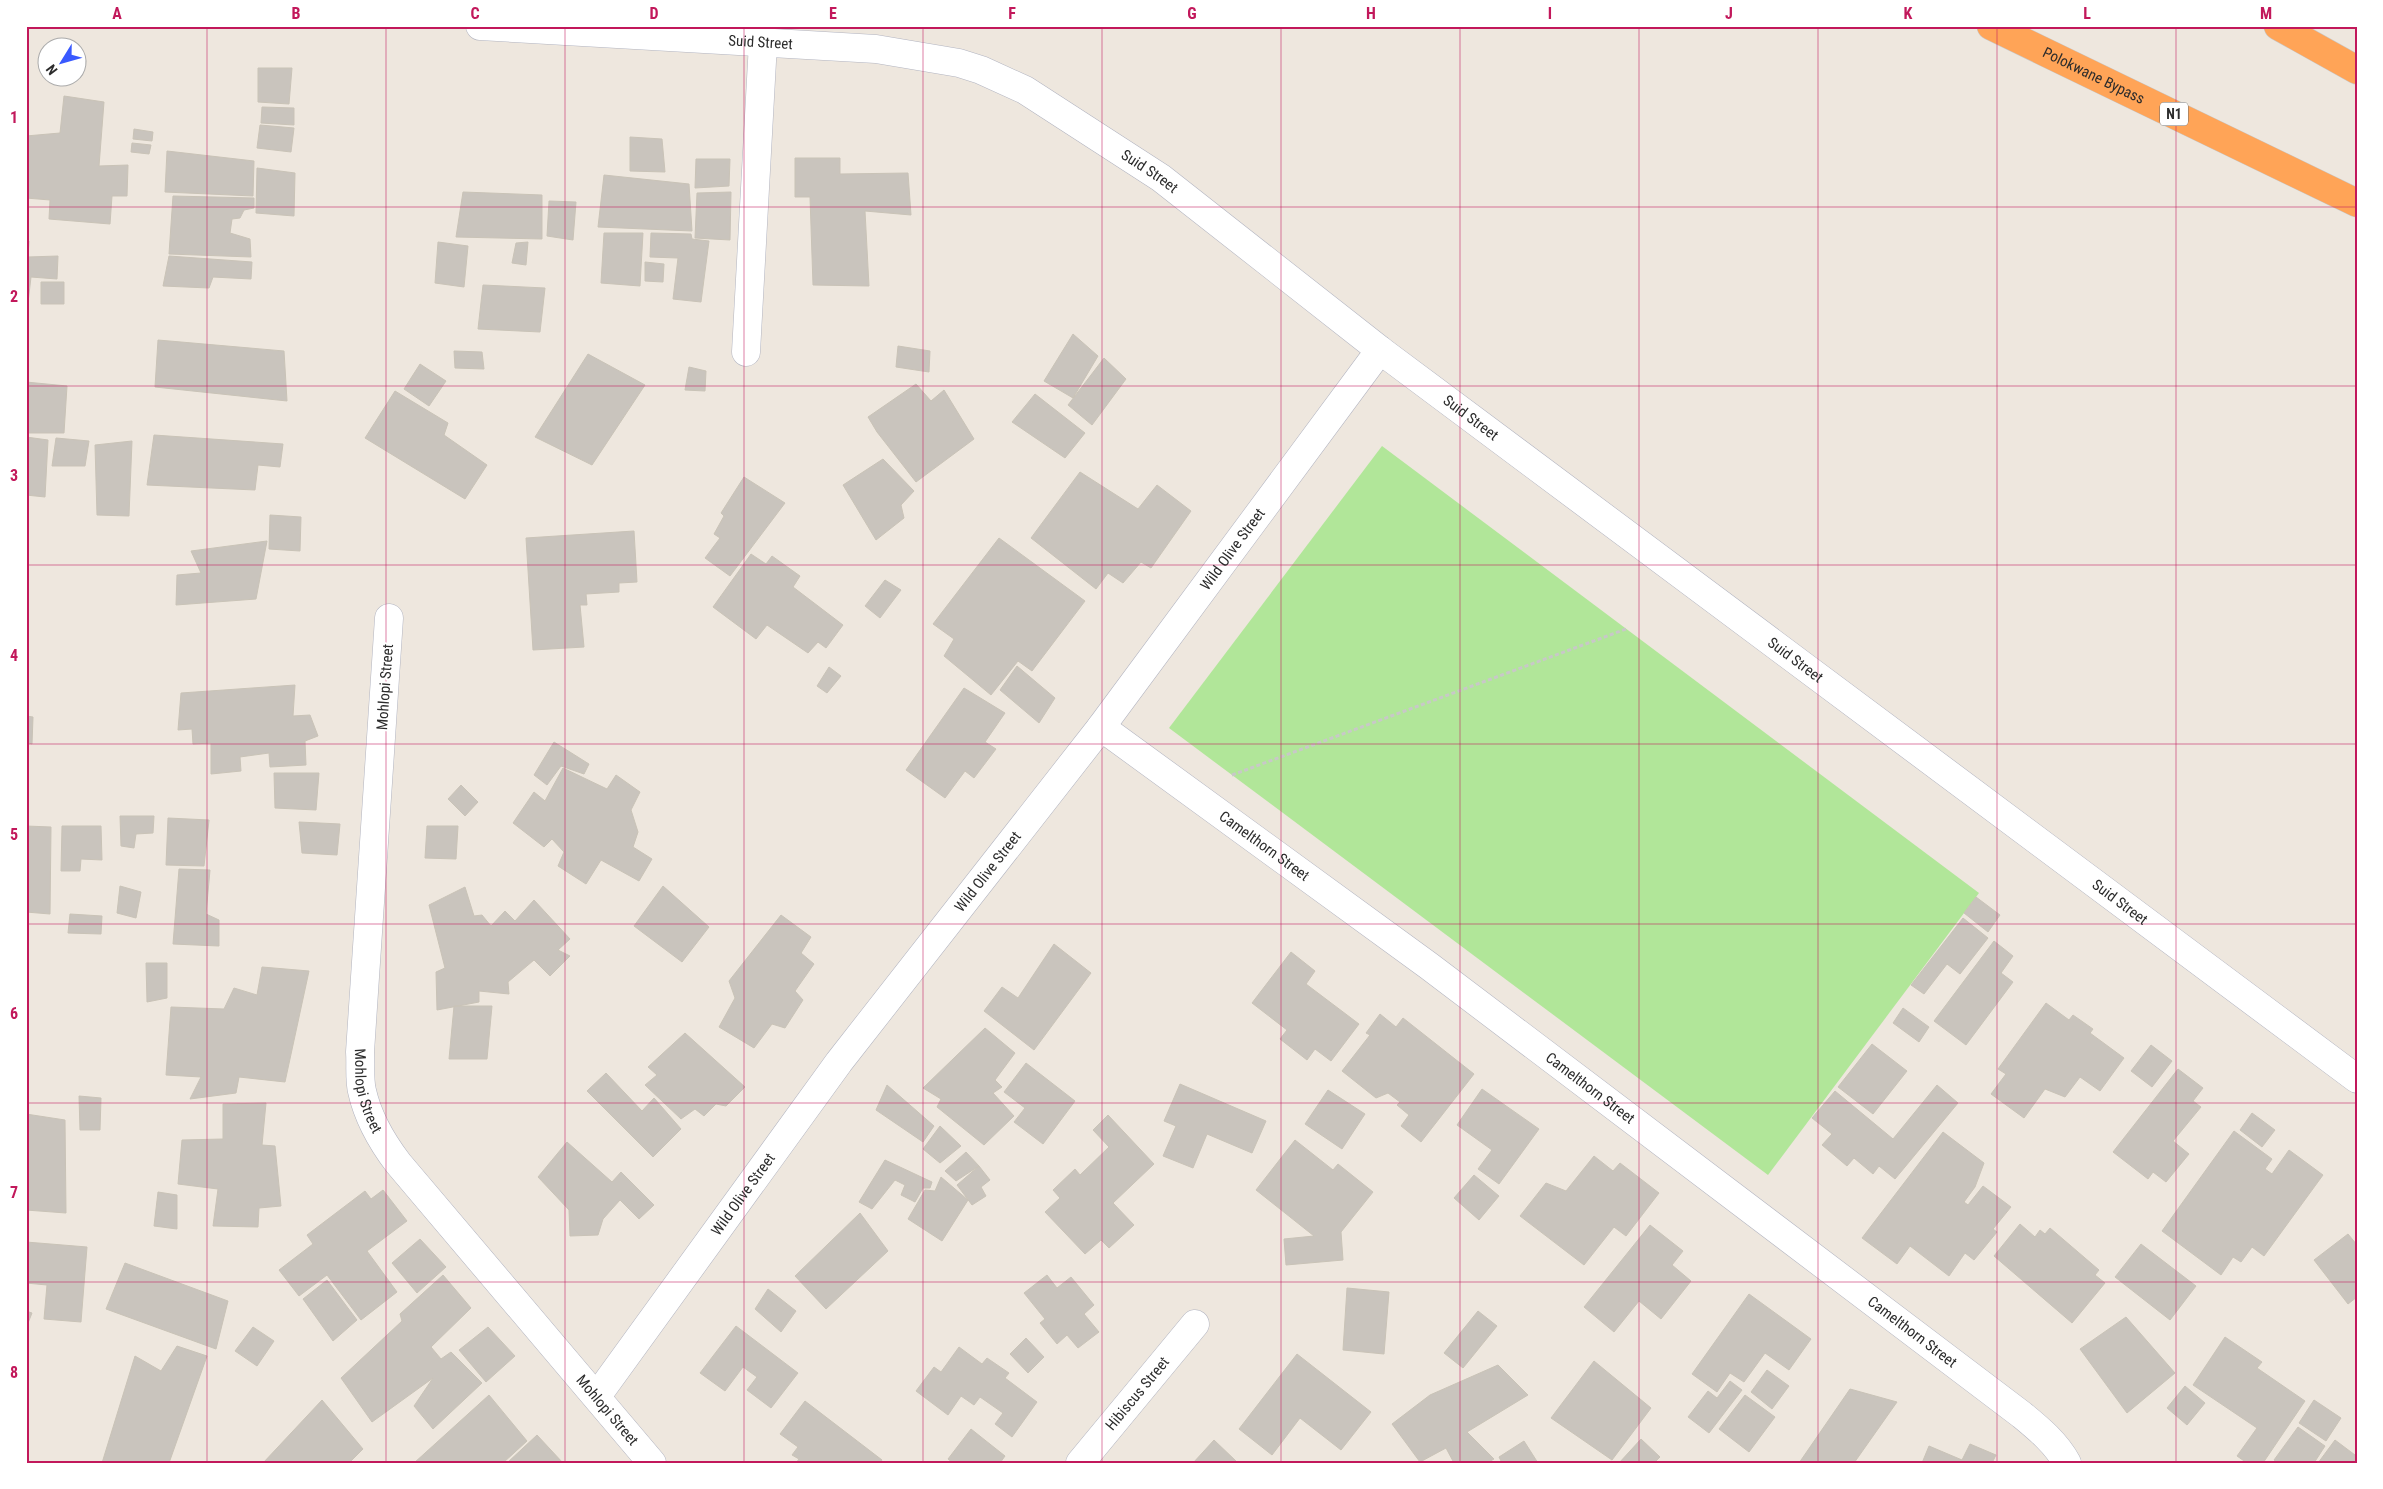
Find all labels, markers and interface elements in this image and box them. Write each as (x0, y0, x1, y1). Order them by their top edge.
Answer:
text: A (112, 4, 122, 23)
text: B (292, 4, 301, 23)
text: C (470, 4, 480, 23)
text: D (649, 4, 659, 23)
text: E (829, 4, 837, 23)
text: F (1008, 4, 1016, 23)
text: G (1187, 4, 1197, 23)
text: H (1366, 4, 1376, 23)
text: I (1548, 4, 1552, 23)
text: J (1725, 4, 1733, 23)
text: K (1904, 4, 1913, 23)
text: L (2083, 4, 2091, 23)
text: M (2260, 4, 2272, 23)
street label: Suid Street (728, 31, 793, 53)
north arrow (38, 38, 88, 88)
street label: Polokwane Bypass (2040, 43, 2148, 108)
text: N (43, 62, 61, 78)
road number: N1 (2160, 102, 2188, 126)
text: 1 (10, 108, 18, 127)
street label: Suid Street (1118, 146, 1182, 197)
text: 2 (10, 287, 18, 306)
street label: Suid Street (1440, 391, 1502, 444)
text: 3 (10, 466, 18, 485)
street label: Wild Olive Street (1196, 505, 1269, 594)
street label: Suid Street (1764, 633, 1827, 686)
street label: Mohlopi Street (373, 643, 397, 731)
text: 4 (10, 646, 18, 665)
street label: Camelthorn Street (1216, 807, 1313, 885)
text: 5 (10, 825, 18, 844)
street label: Wild Olive Street (951, 828, 1025, 916)
street label: Suid Street (2089, 876, 2151, 929)
text: 6 (10, 1004, 18, 1023)
street label: Mohlopi Street (351, 1048, 386, 1136)
street label: Camelthorn Street (1542, 1049, 1638, 1128)
street label: Wild Olive Street (707, 1150, 779, 1239)
text: 7 (10, 1183, 18, 1202)
street label: Camelthorn Street (1864, 1292, 1960, 1371)
street label: Hibiscus Street (1102, 1353, 1173, 1434)
text: 8 (10, 1363, 18, 1382)
street label: Mohlopi Street (572, 1371, 642, 1449)

